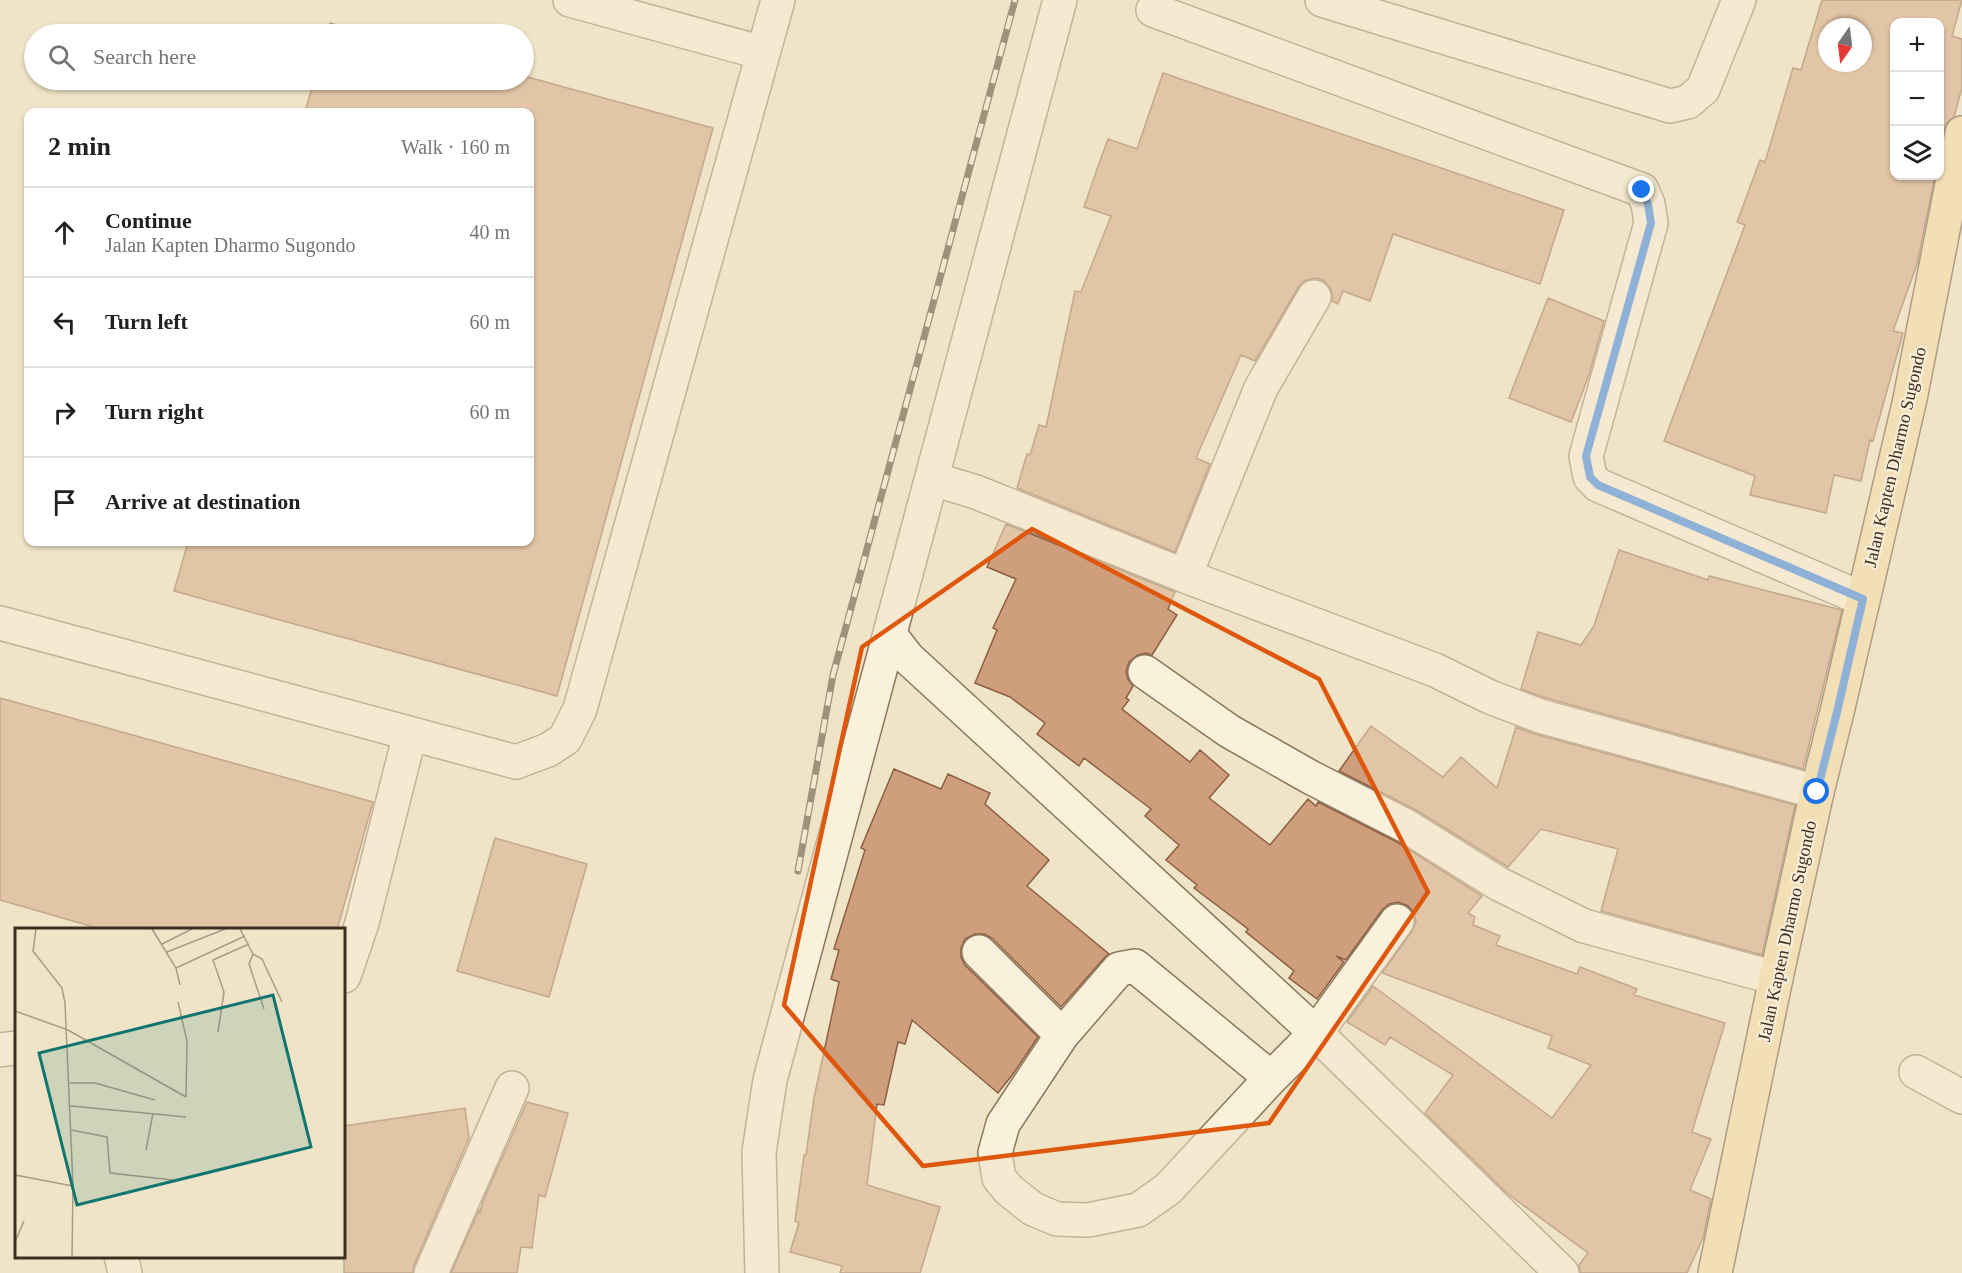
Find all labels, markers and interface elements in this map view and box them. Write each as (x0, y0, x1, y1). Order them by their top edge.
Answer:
north arrow (1818, 18, 1872, 72)
map controls (1890, 18, 1944, 180)
button: + (1890, 18, 1944, 72)
search box (24, 24, 534, 90)
icon: search (45, 41, 78, 74)
text: Search here (93, 44, 196, 69)
button: − (1890, 72, 1944, 126)
button: layers (1890, 126, 1944, 180)
text: 2 min (48, 132, 111, 161)
text: Walk · 160 m (401, 136, 510, 158)
route end (1628, 176, 1654, 202)
text: Continue (105, 208, 192, 233)
icon: ahead (48, 216, 81, 249)
text: 40 m (469, 221, 510, 243)
text: Jalan Kapten Dharmo Sugondo (105, 234, 356, 256)
icon: left (48, 306, 81, 339)
text: Turn left (105, 309, 188, 334)
text: 60 m (469, 311, 510, 333)
street label: Jalan Kapten Dharmo Sugondo (1860, 345, 1930, 569)
icon: right (48, 396, 81, 429)
text: Turn right (105, 399, 204, 424)
text: 60 m (469, 401, 510, 423)
icon: arrive (48, 486, 81, 519)
text: Arrive at destination (105, 489, 301, 514)
route start (1803, 778, 1829, 804)
street label: Jalan Kapten Dharmo Sugondo (1754, 819, 1820, 1043)
inset map (15, 928, 345, 1258)

